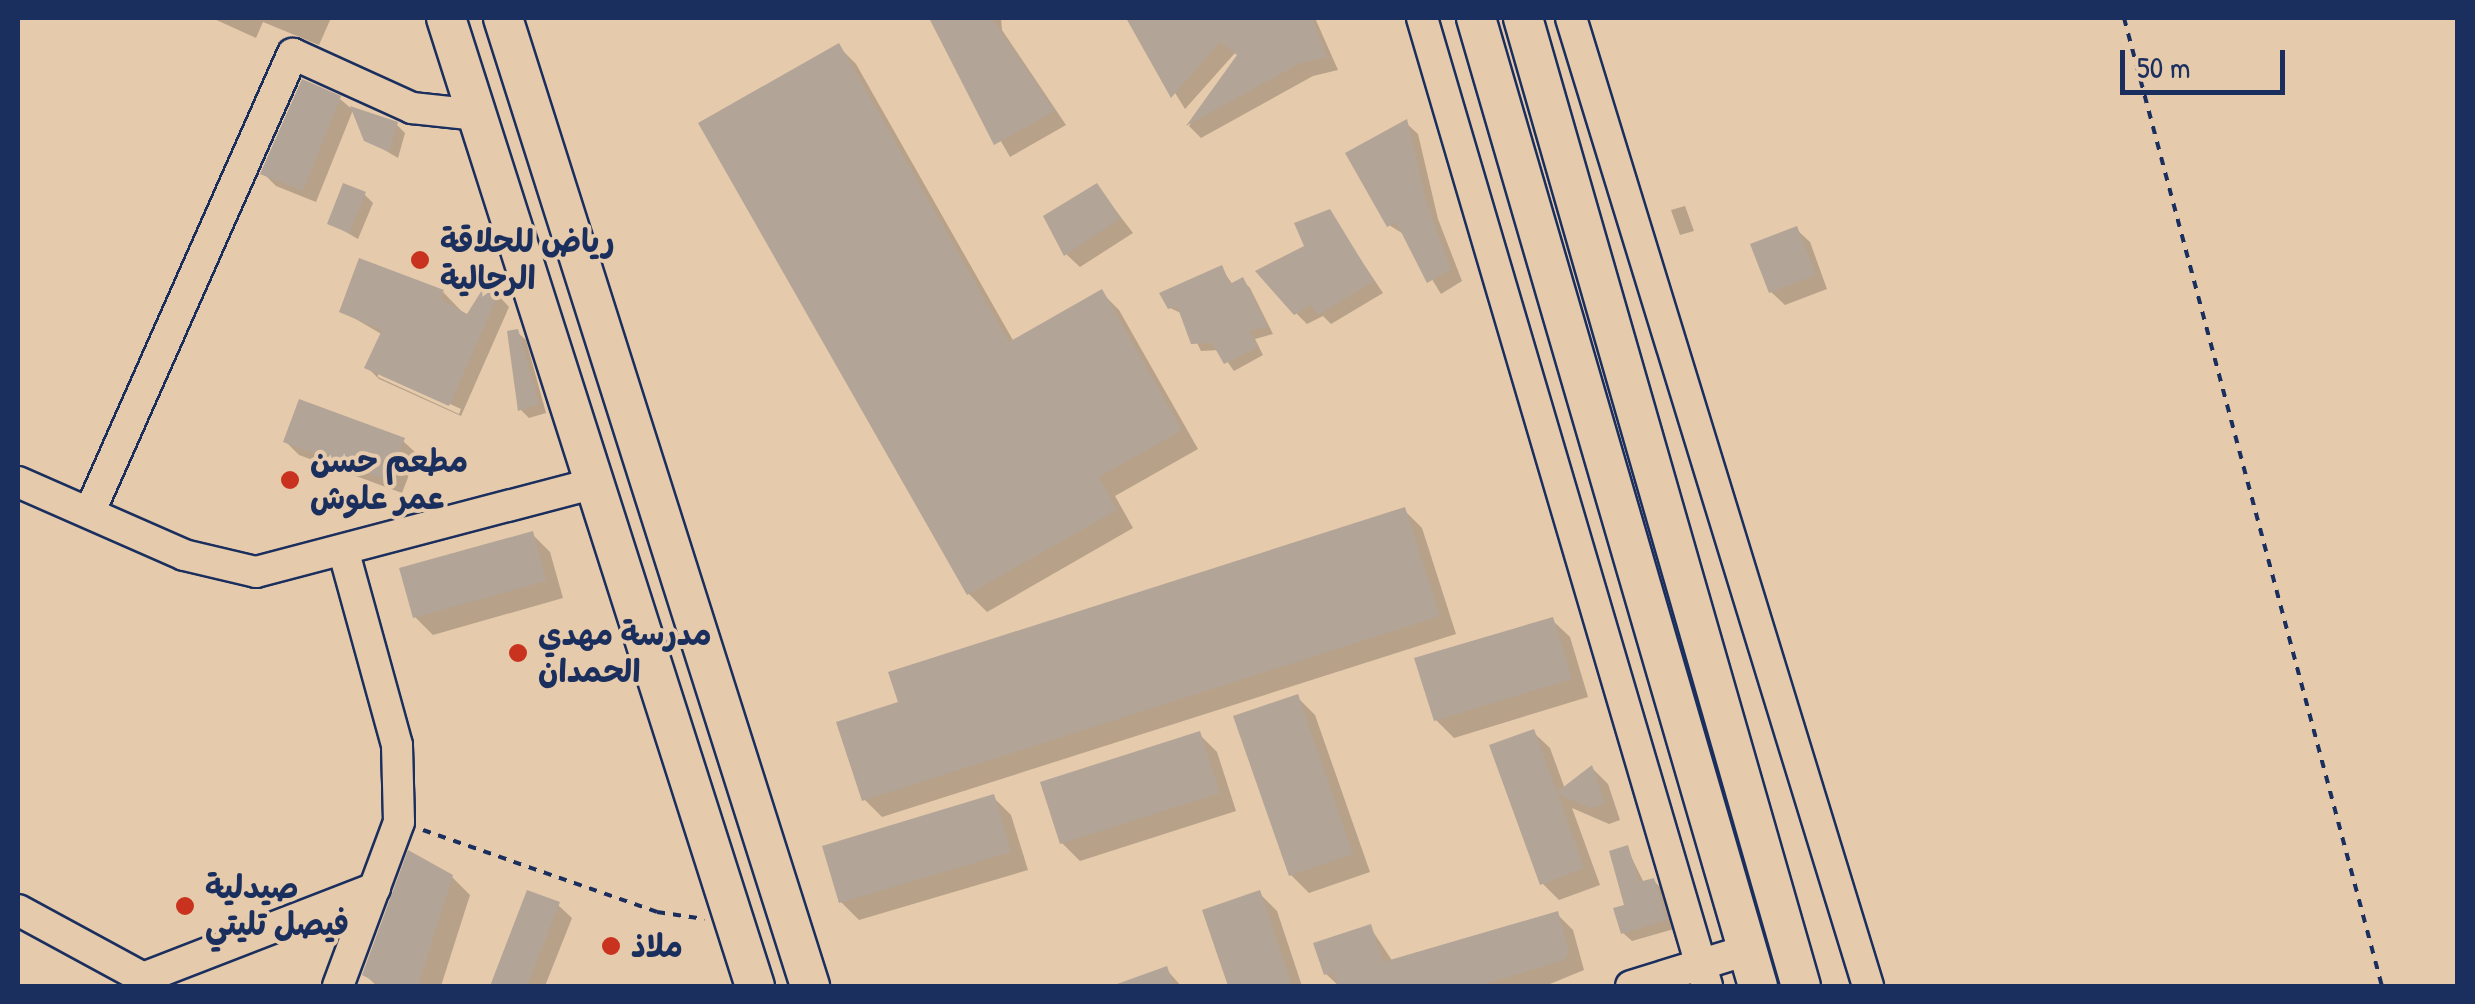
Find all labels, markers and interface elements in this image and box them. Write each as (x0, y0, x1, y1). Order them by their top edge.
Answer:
scale bar (2125, 30, 2290, 92)
text: 50 m (2137, 47, 2190, 87)
place label: رياض للحلاقة الرجالية (440, 223, 615, 298)
marker: رياض للحلاقة الرجالية (409, 249, 431, 271)
place label: مطعم حسن عمر علوش (310, 443, 468, 518)
marker: مطعم حسن عمر علوش (279, 469, 301, 491)
place label: مدرسة مهدي الحمدان (538, 616, 712, 691)
marker: مدرسة مهدي الحمدان (507, 642, 529, 664)
place label: صيدلية فيصل تليتي (205, 869, 349, 944)
marker: صيدلية فيصل تليتي (174, 895, 196, 917)
place label: ملاذ (631, 927, 683, 965)
marker: ملاذ (600, 935, 622, 957)

